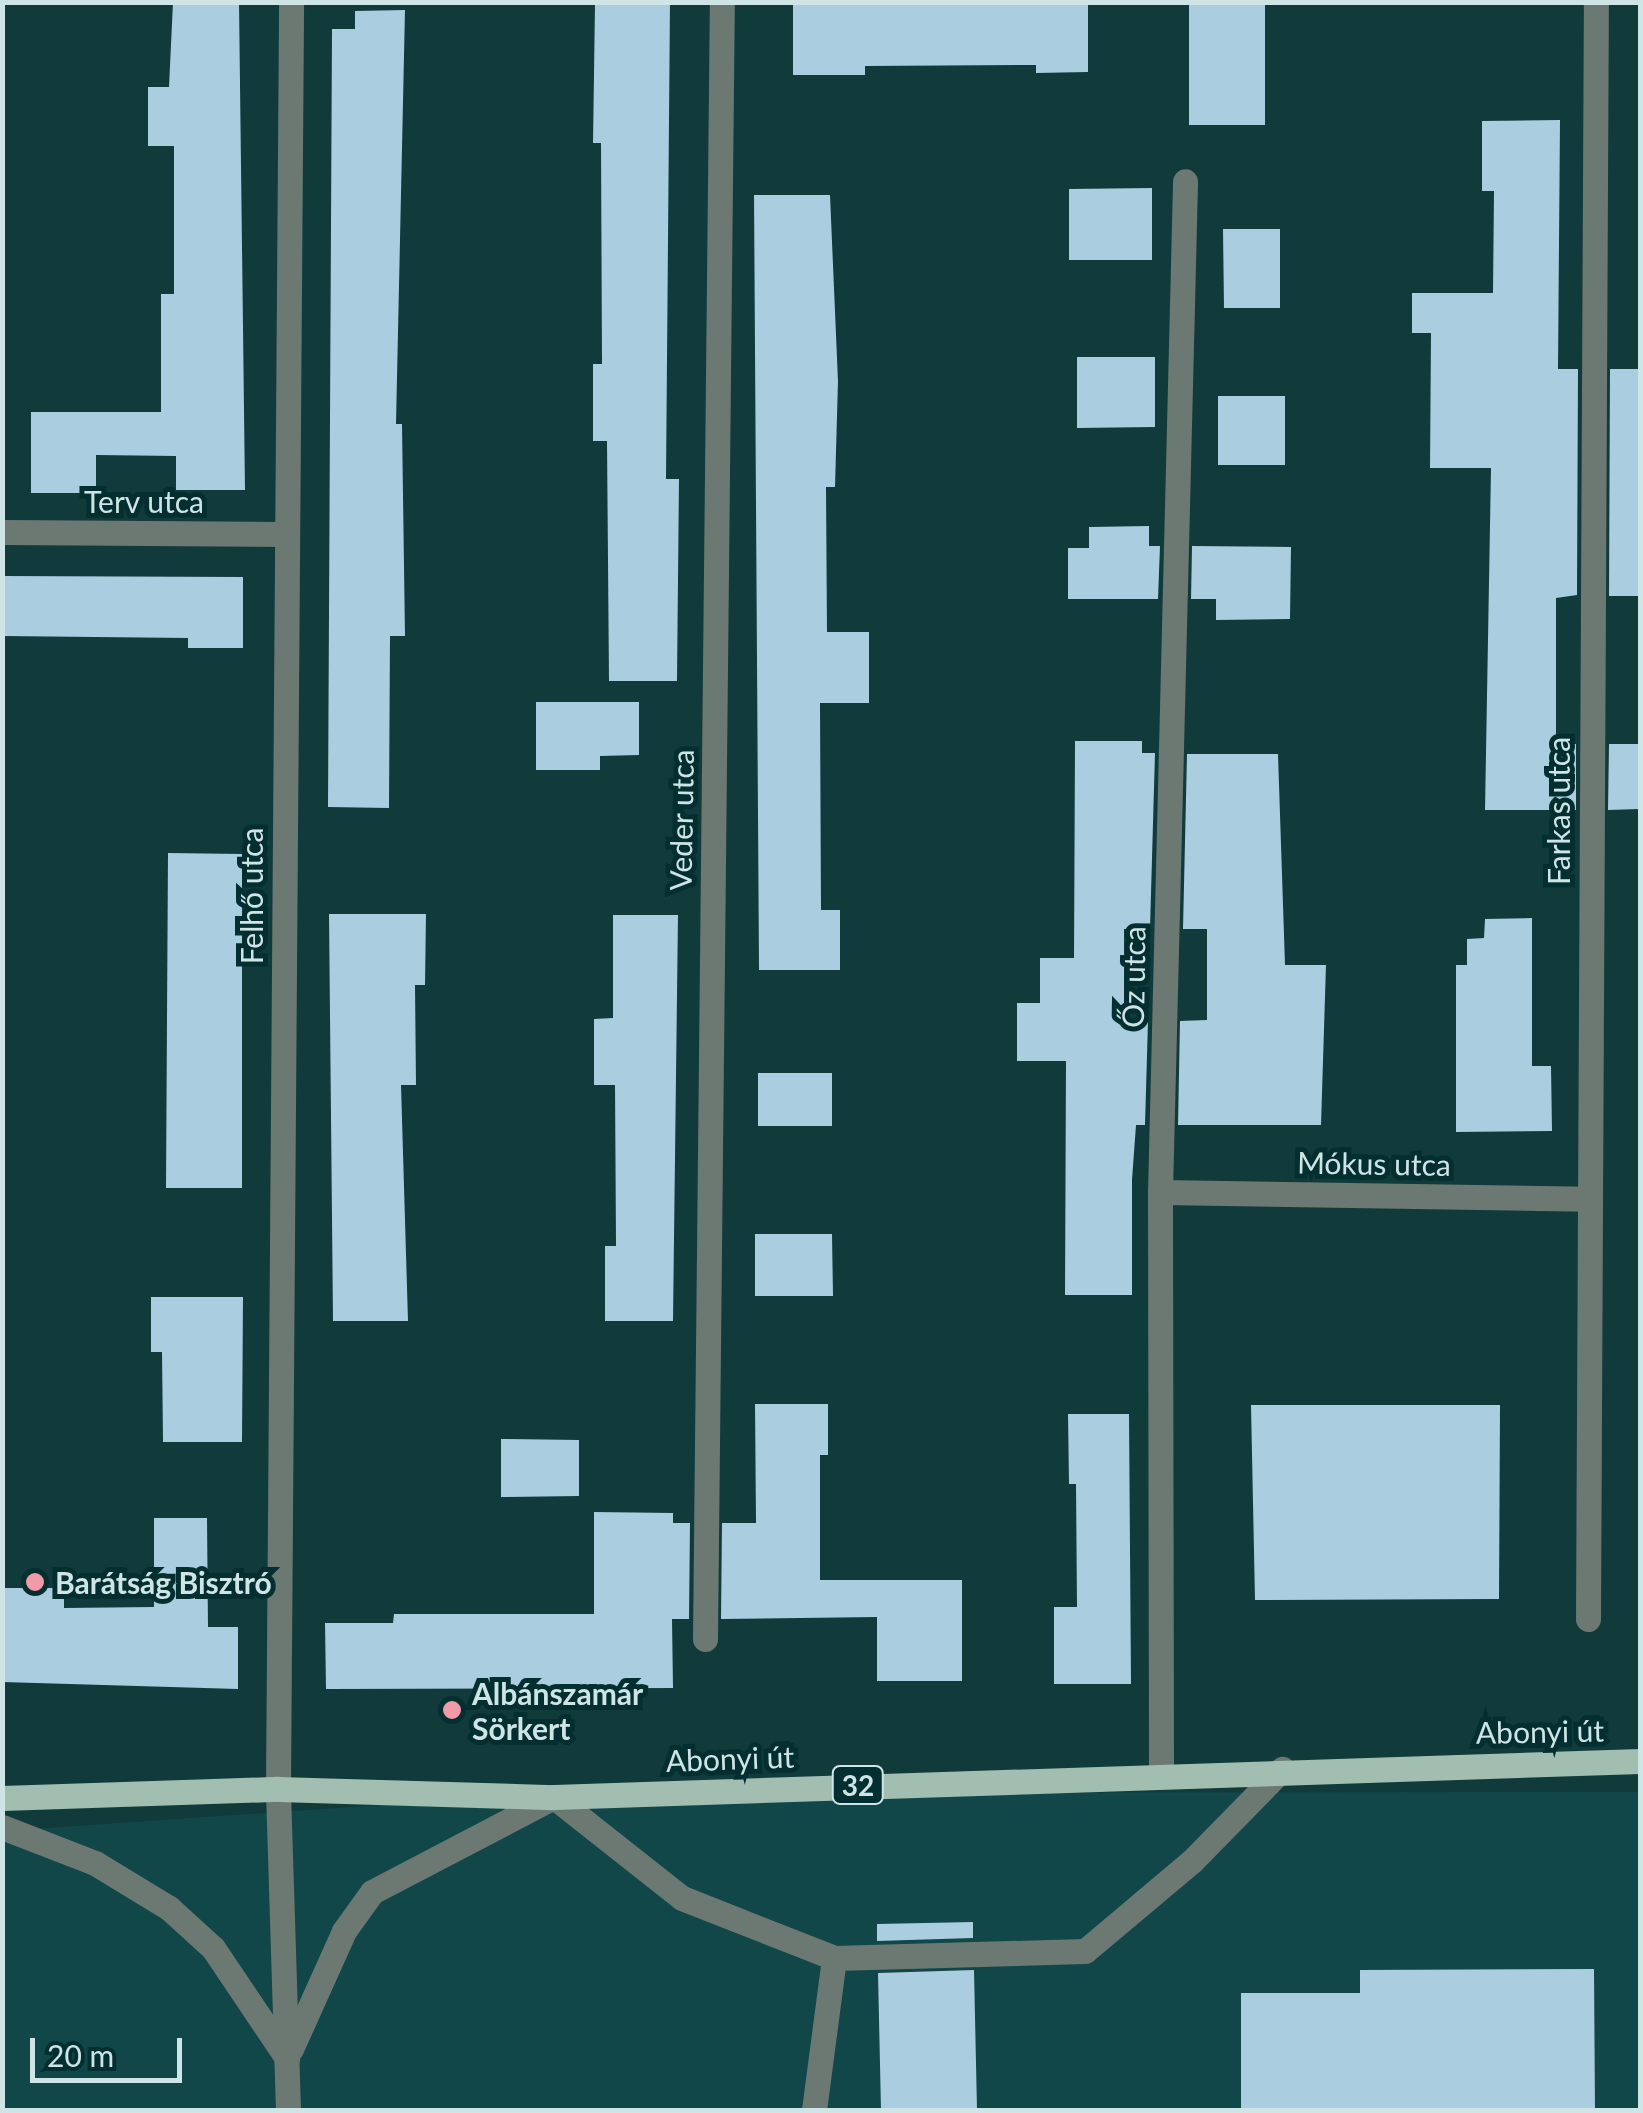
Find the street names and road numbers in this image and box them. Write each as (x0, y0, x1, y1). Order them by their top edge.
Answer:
street label: Terv utca (84, 483, 204, 519)
street label: Farkas utca (1540, 737, 1576, 885)
street label: Veder utca (662, 749, 700, 891)
street label: Felhő utca (233, 828, 269, 964)
street label: Őz utca (1114, 926, 1152, 1028)
street label: Mókus utca (1297, 1144, 1451, 1182)
street label: Abonyi út (1476, 1712, 1604, 1750)
street label: Abonyi út (665, 1738, 795, 1778)
road number: 32 (830, 1762, 886, 1808)

